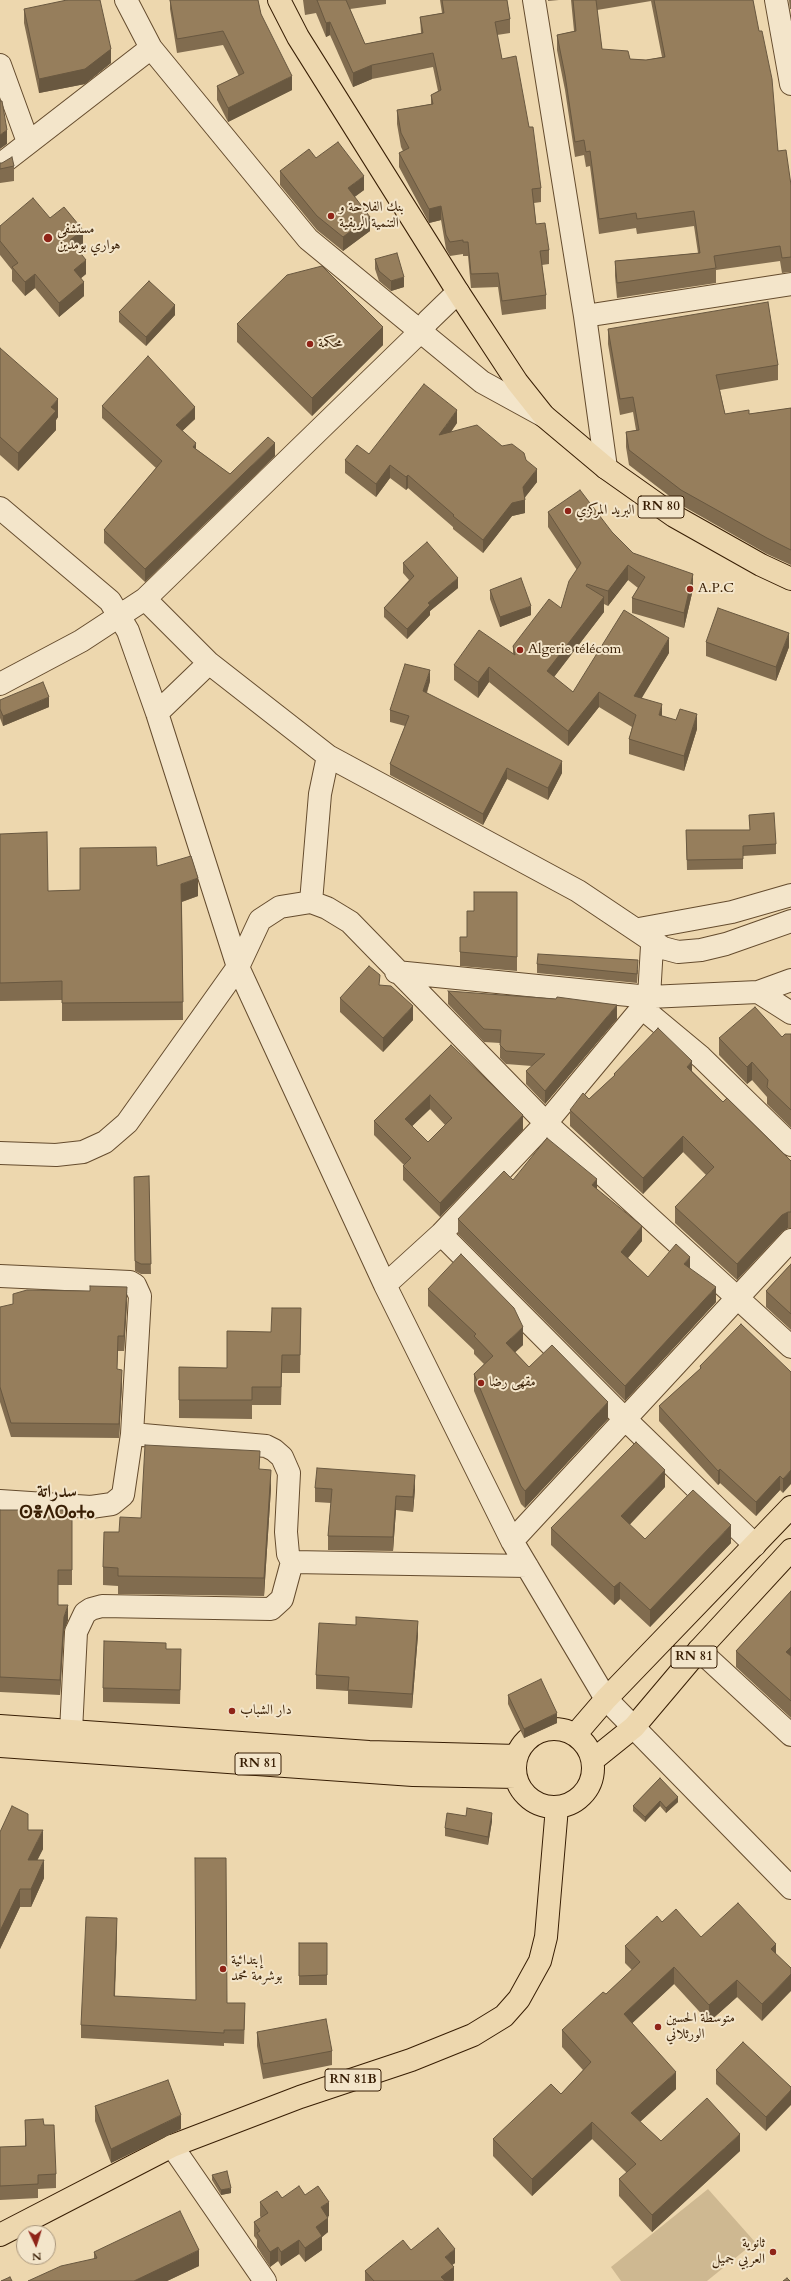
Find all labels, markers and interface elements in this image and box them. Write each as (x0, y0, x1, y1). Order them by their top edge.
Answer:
place label: بنك الفلاحة و التنمية الريفية (339, 200, 404, 232)
marker: بنك الفلاحة و التنمية الريفية (326, 211, 336, 221)
place label: مستشفى هواري بومدين (57, 222, 121, 254)
marker: مستشفى هواري بومدين (42, 232, 54, 244)
place label: محكمة (318, 336, 343, 352)
marker: محكمة (305, 339, 315, 349)
road number: RN 80 (638, 496, 684, 518)
place label: البريد المركزي (576, 503, 634, 519)
marker: البريد المركزي (563, 506, 573, 516)
place label: A.P.C (698, 581, 734, 597)
marker: A.P.C (685, 584, 695, 594)
place label: Algerie télécom (528, 642, 621, 658)
marker: Algerie télécom (515, 645, 525, 655)
place label: مقهى رضا (489, 1375, 536, 1391)
marker: مقهى رضا (476, 1378, 486, 1388)
district label: سدراتة ⵙⴻⴷⵔⴰⵜⴰ (19, 1482, 95, 1524)
road number: RN 81 (671, 1646, 717, 1668)
place label: دار الشباب (240, 1703, 292, 1719)
marker: دار الشباب (227, 1706, 237, 1716)
road number: RN 81 (235, 1753, 281, 1775)
place label: إبتدائية بوشرمة محمد (231, 1953, 282, 1986)
marker: إبتدائية بوشرمة محمد (218, 1964, 228, 1974)
place label: متوسطة الحسين الورثلاني (666, 2011, 735, 2044)
marker: متوسطة الحسين الورثلاني (653, 2022, 663, 2032)
road number: RN 81B (325, 2069, 381, 2091)
north arrow (16, 2225, 56, 2265)
place label: ثانوية العربي جميل (712, 2236, 765, 2268)
marker: ثانوية العربي جميل (768, 2247, 778, 2257)
text: N (32, 2249, 42, 2264)

